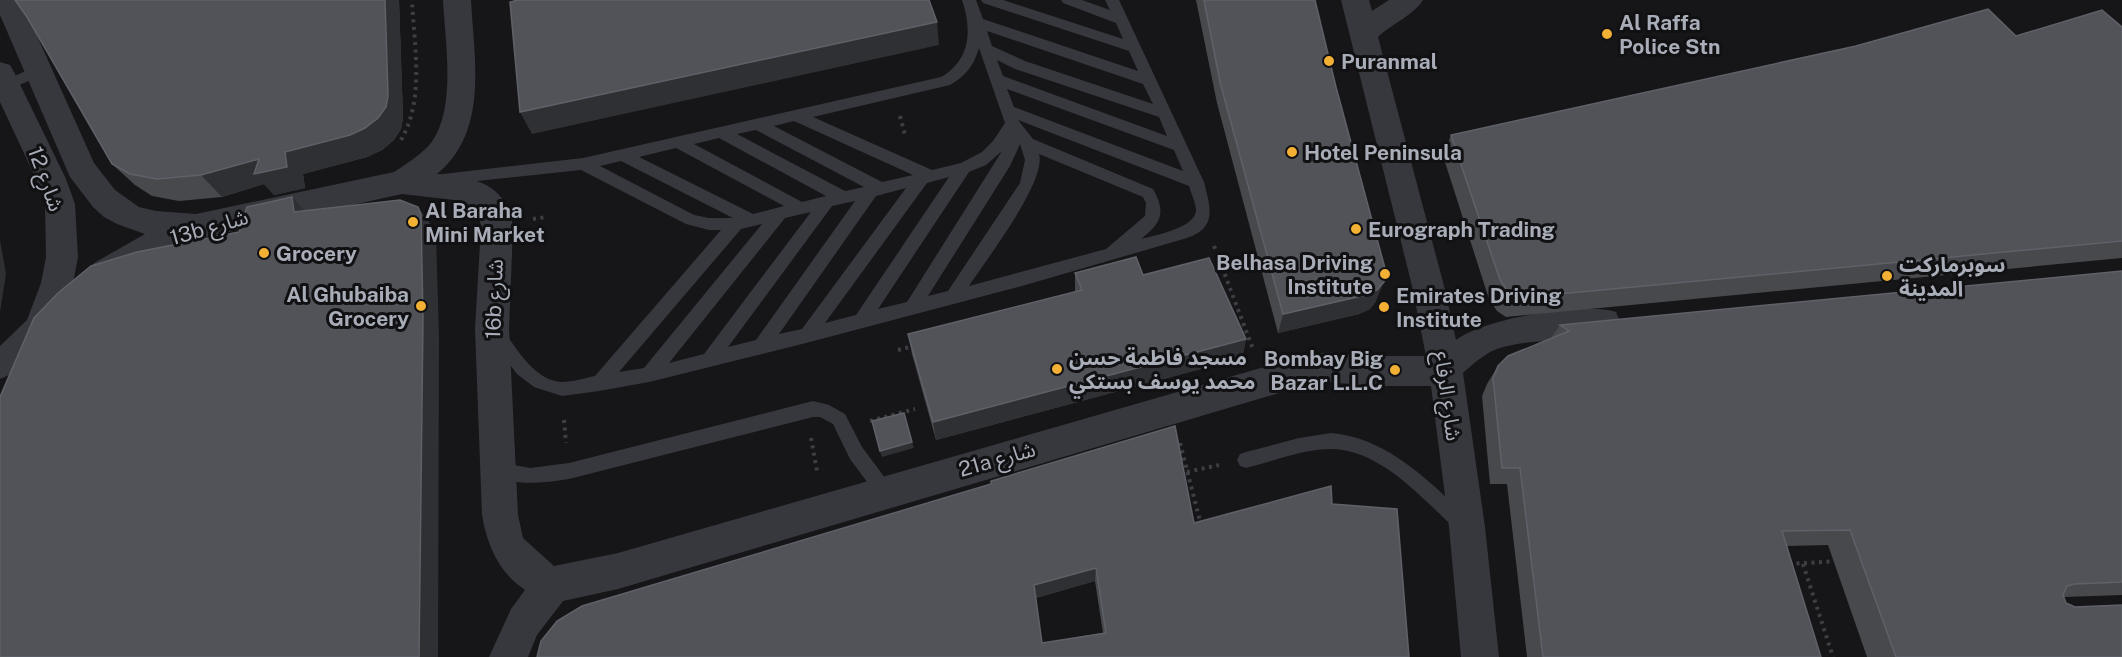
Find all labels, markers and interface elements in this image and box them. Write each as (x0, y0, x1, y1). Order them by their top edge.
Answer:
place label: Al Raffa Police Stn (1619, 10, 1721, 59)
marker: Al Raffa Police Stn (1600, 27, 1614, 41)
place label: Puranmal (1341, 49, 1438, 74)
marker: Puranmal (1322, 54, 1336, 68)
place label: Hotel Peninsula (1304, 140, 1462, 165)
street label: شارع 12 (20, 143, 69, 216)
marker: Hotel Peninsula (1285, 145, 1299, 159)
place label: Al Baraha Mini Market (425, 198, 545, 247)
street label: 13b شارع (167, 204, 252, 253)
marker: Al Baraha Mini Market (406, 215, 420, 229)
place label: Eurograph Trading (1368, 217, 1555, 242)
marker: Eurograph Trading (1349, 222, 1363, 236)
place label: Grocery (276, 241, 357, 266)
marker: Grocery (257, 246, 271, 260)
place label: Belhasa Driving Institute (1216, 250, 1373, 299)
place label: سوبرماركت المدينة (1899, 252, 2005, 301)
street label: 16b شارع (480, 259, 511, 340)
marker: Belhasa Driving Institute (1378, 267, 1392, 281)
marker: سوبرماركت المدينة (1880, 269, 1894, 283)
place label: Al Ghubaiba Grocery (286, 282, 409, 331)
place label: Emirates Driving Institute (1396, 283, 1561, 332)
marker: Al Ghubaiba Grocery (414, 299, 428, 313)
marker: Emirates Driving Institute (1377, 300, 1391, 314)
place label: مسجد فاطمة حسن محمد يوسف بستكي (1069, 345, 1256, 398)
place label: Bombay Big Bazar L.L.C (1264, 346, 1383, 395)
street label: شارع الرفاع (1426, 350, 1467, 443)
marker: مسجد فاطمة حسن محمد يوسف بستكي (1050, 362, 1064, 376)
marker: Bombay Big Bazar L.L.C (1388, 363, 1402, 377)
street label: 21a شارع (956, 436, 1039, 485)

